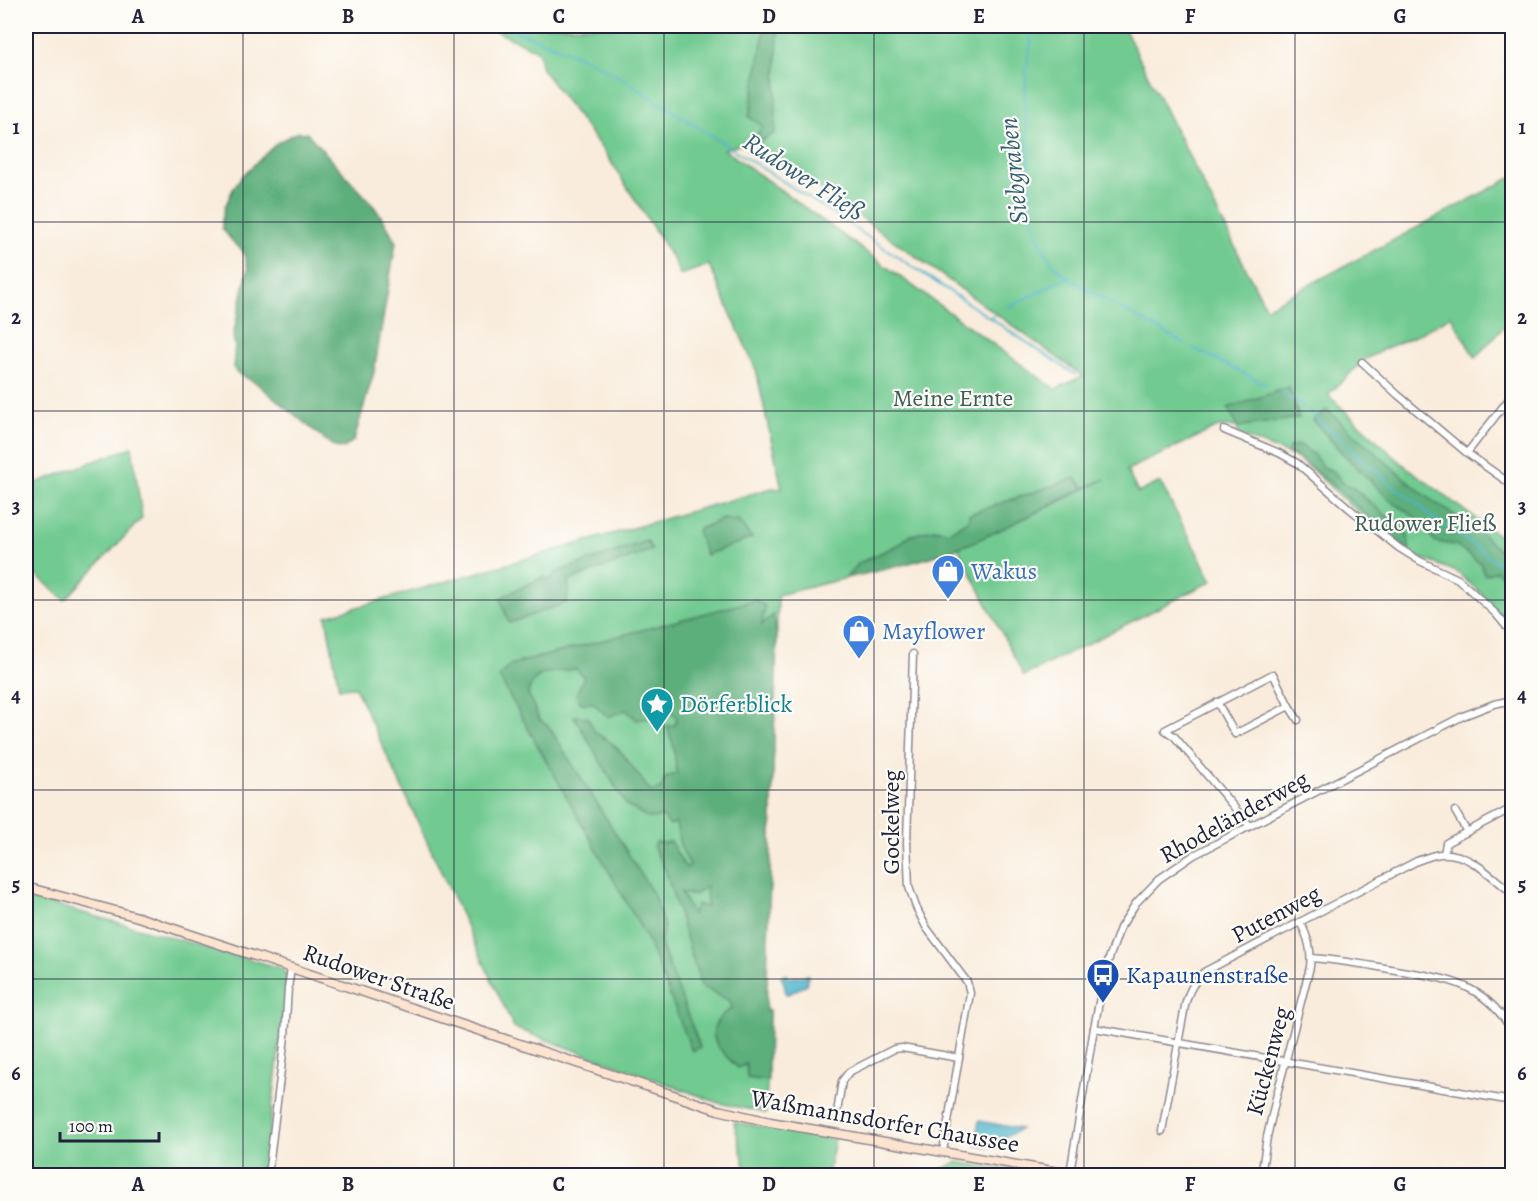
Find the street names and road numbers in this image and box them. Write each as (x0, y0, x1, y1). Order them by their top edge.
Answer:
street label: Rhodeländerweg (1154, 763, 1314, 871)
street label: Gockelweg (875, 770, 907, 874)
street label: Putenweg (1226, 877, 1326, 951)
street label: Rudower Straße (299, 936, 459, 1018)
street label: Kückenweg (1238, 1003, 1298, 1119)
street label: Waßmannsdorfer Chaussee (747, 1081, 1022, 1160)

